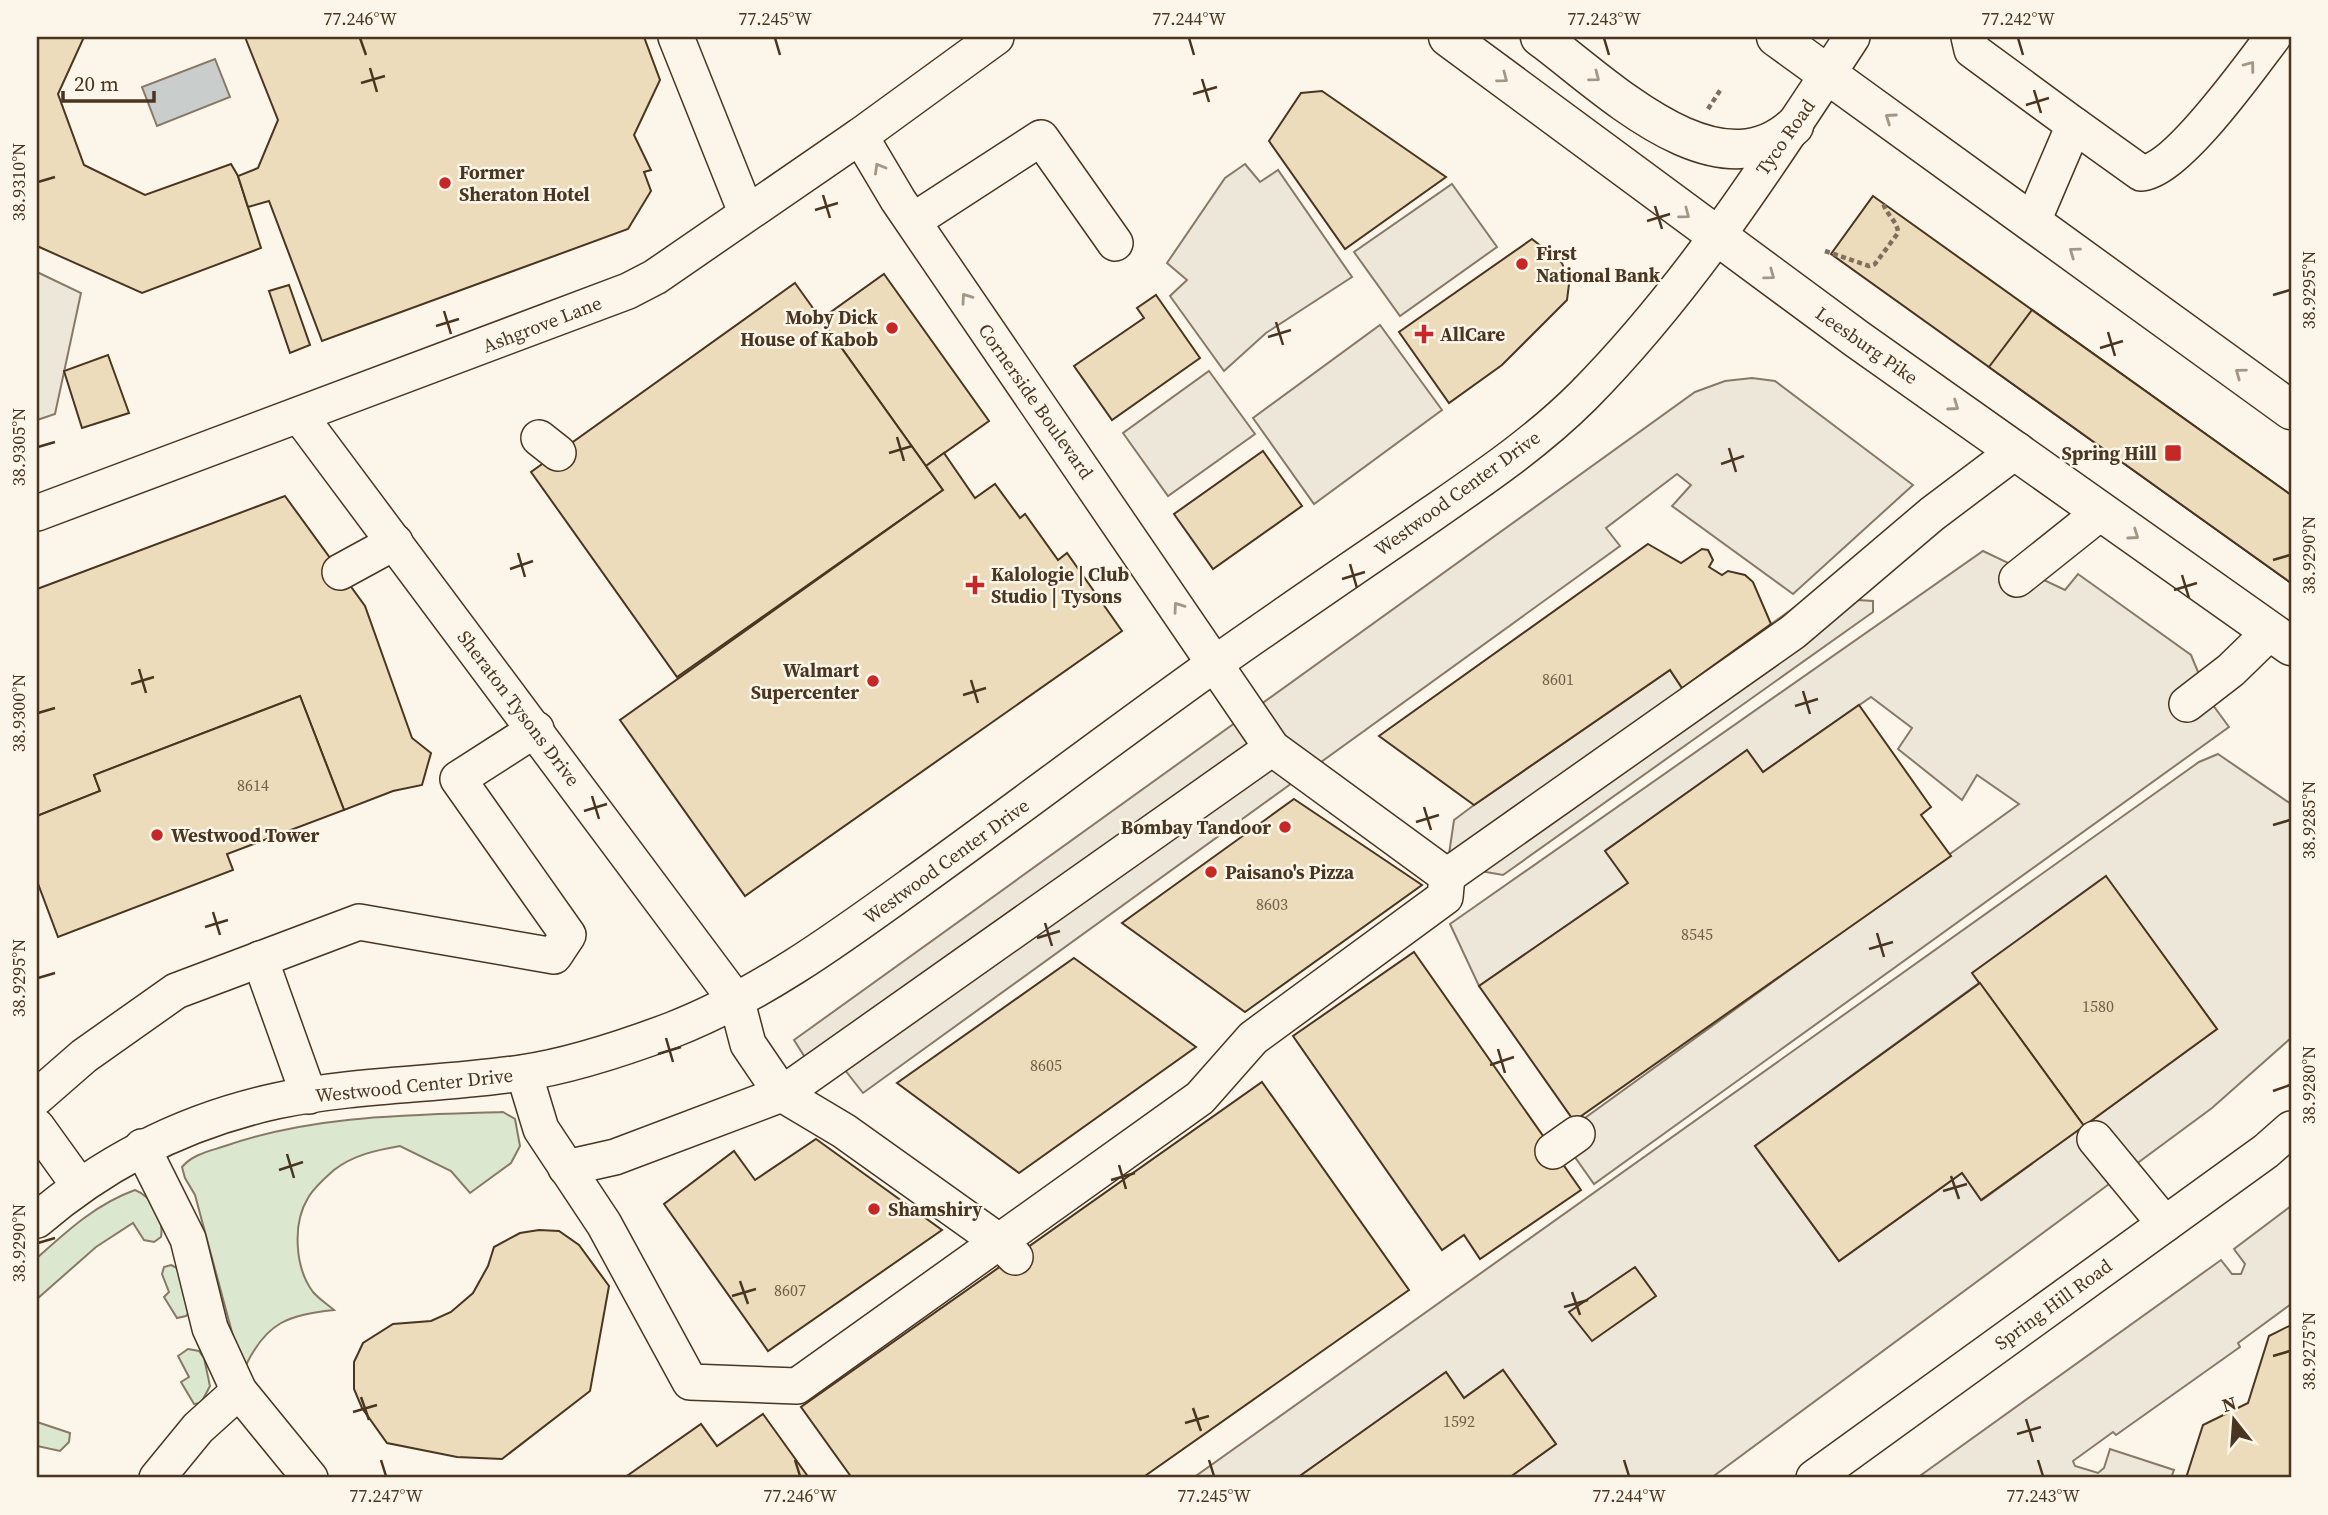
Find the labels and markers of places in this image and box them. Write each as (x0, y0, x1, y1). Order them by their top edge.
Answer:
place label: Former Sheraton Hotel (459, 159, 590, 207)
marker: Former Sheraton Hotel (437, 175, 453, 191)
place label: First National Bank (1536, 240, 1661, 288)
marker: First National Bank (1514, 256, 1530, 272)
place label: Moby Dick House of Kabob (740, 304, 879, 352)
marker: Moby Dick House of Kabob (884, 320, 900, 336)
place label: AllCare (1440, 321, 1505, 347)
marker: AllCare (1414, 324, 1434, 344)
place label: Spring Hill (2062, 440, 2157, 466)
marker: Spring Hill (2163, 443, 2183, 463)
place label: Kalologie | Club Studio | Tysons (991, 561, 1130, 609)
marker: Kalologie | Club Studio | Tysons (965, 575, 985, 595)
place label: Walmart Supercenter (751, 657, 859, 705)
marker: Walmart Supercenter (865, 673, 881, 689)
place label: Bombay Tandoor (1121, 814, 1271, 840)
marker: Bombay Tandoor (1277, 819, 1293, 835)
place label: Westwood Tower (171, 822, 320, 848)
marker: Westwood Tower (149, 827, 165, 843)
place label: Paisano's Pizza (1225, 859, 1355, 885)
marker: Paisano's Pizza (1203, 864, 1219, 880)
place label: Shamshiry (888, 1196, 983, 1222)
marker: Shamshiry (866, 1201, 882, 1217)

